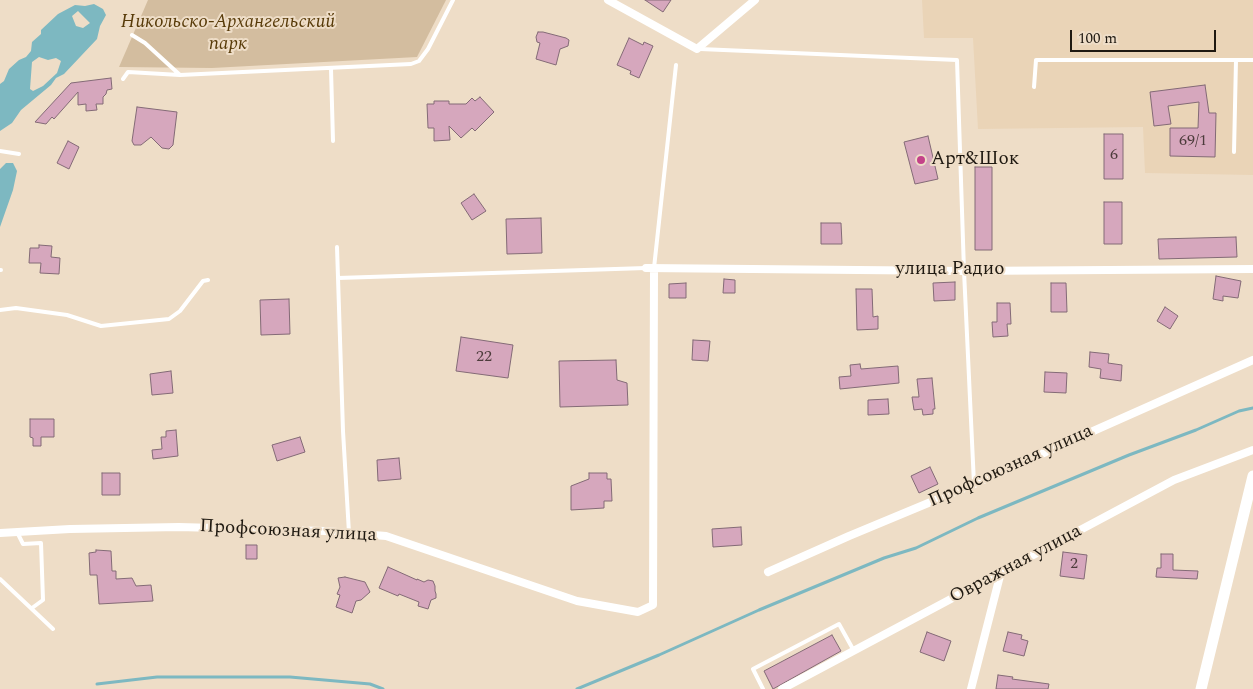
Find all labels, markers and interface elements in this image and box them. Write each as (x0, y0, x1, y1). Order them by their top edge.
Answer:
park label: Никольско-Архангельский парк (121, 12, 335, 56)
scale bar (1073, 20, 1219, 52)
text: 100 m (1078, 27, 1117, 50)
house number: 69/1 (1179, 132, 1207, 152)
house number: 6 (1110, 146, 1118, 166)
place label: Арт&Шок (931, 149, 1019, 171)
marker: Арт&Шок (915, 154, 927, 166)
street label: улица Радио (896, 259, 1004, 281)
house number: 22 (476, 348, 492, 368)
street label: Профсоюзная улица (925, 420, 1097, 514)
street label: Профсоюзная улица (199, 516, 377, 548)
street label: Овражная улица (946, 521, 1086, 609)
house number: 2 (1070, 555, 1078, 575)

